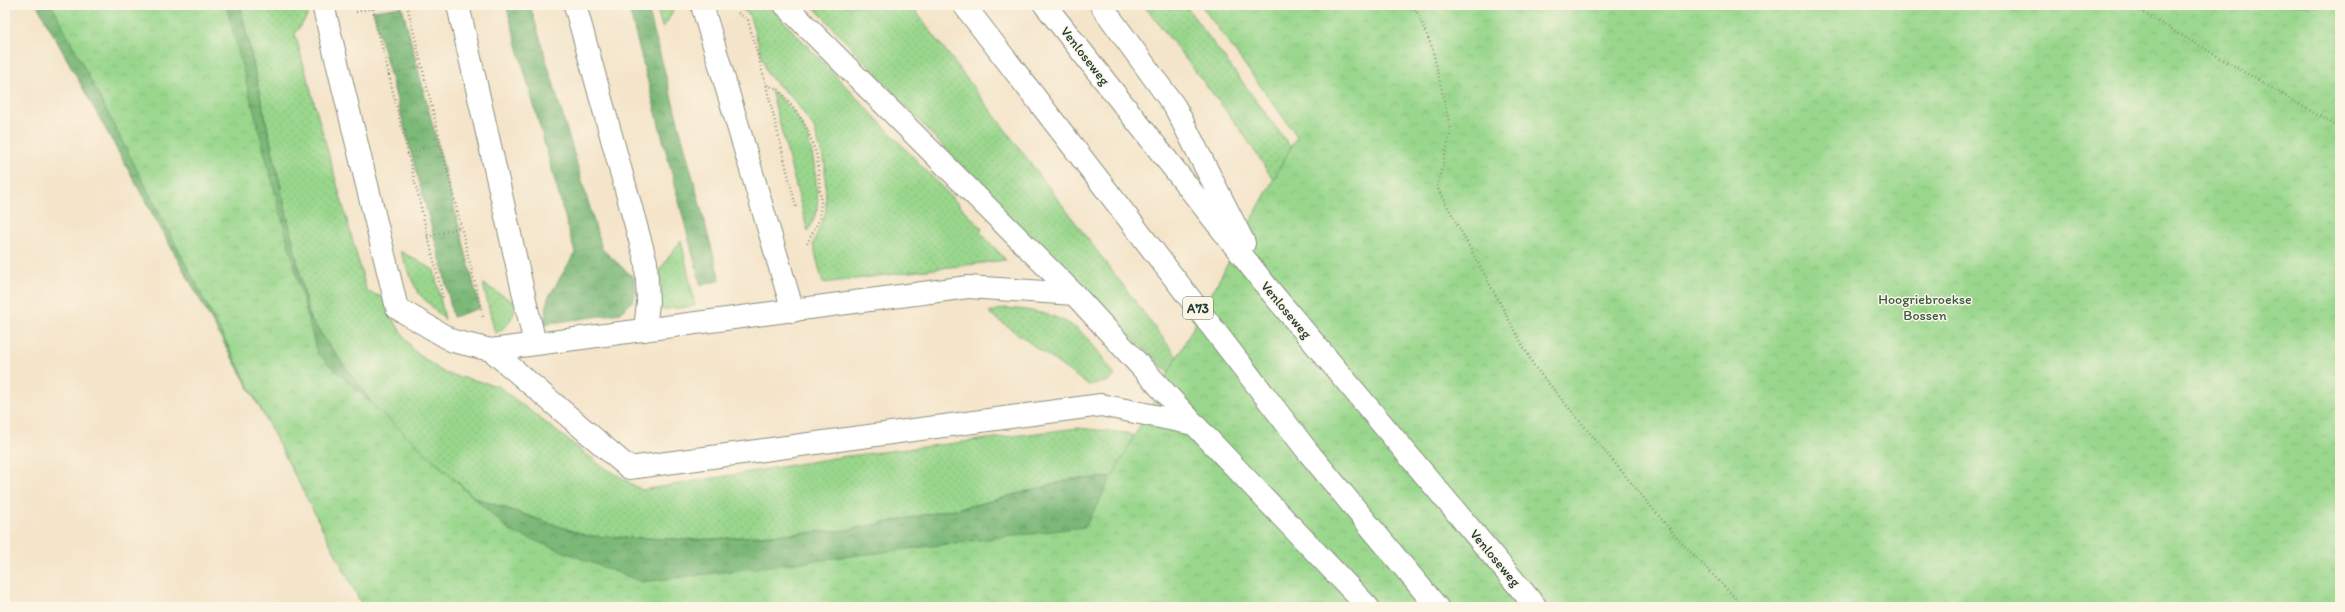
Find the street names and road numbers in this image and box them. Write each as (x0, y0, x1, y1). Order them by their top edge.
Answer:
street label: Venloseweg (1057, 23, 1114, 89)
street label: Venloseweg (1257, 278, 1315, 343)
road number: A73 (1183, 297, 1213, 319)
street label: Venloseweg (1466, 526, 1524, 591)

